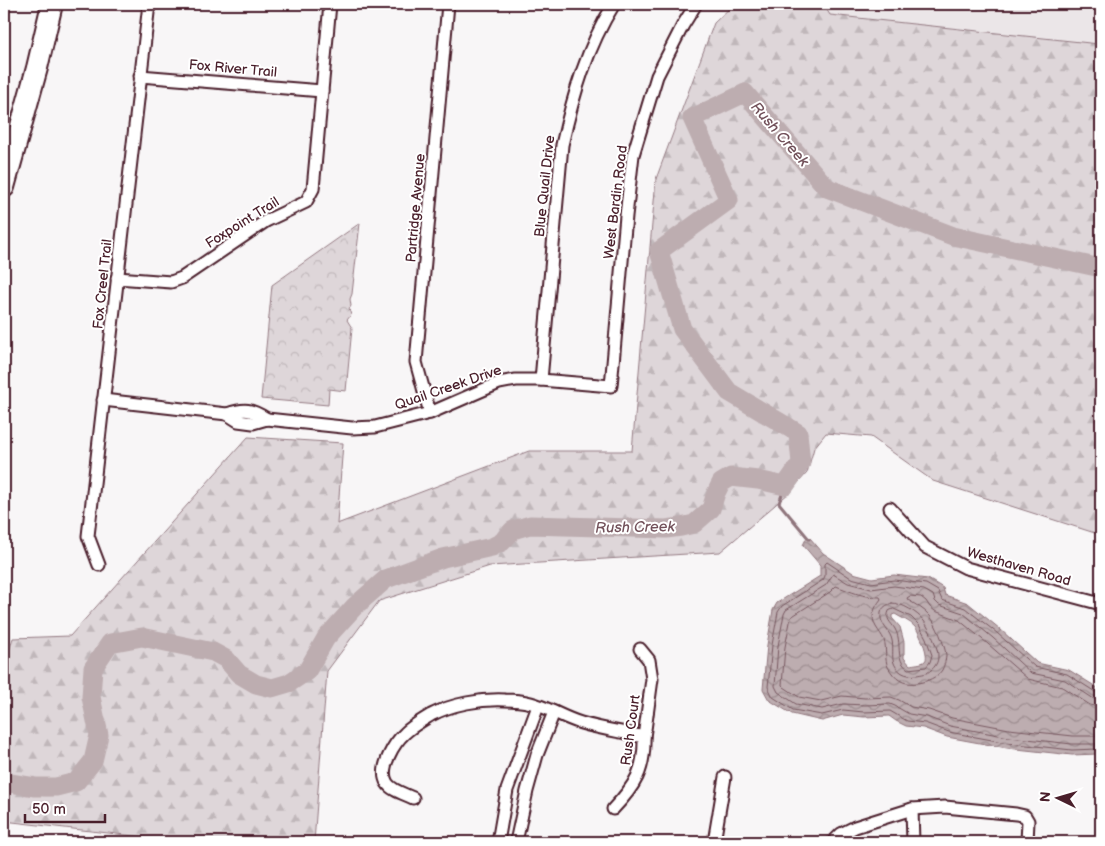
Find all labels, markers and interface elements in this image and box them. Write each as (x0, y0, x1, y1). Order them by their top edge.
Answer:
street label: Fox River Trail (188, 56, 278, 81)
water label: Rush Creek (746, 98, 813, 171)
street label: Blue Quail Drive (531, 134, 558, 238)
street label: West Bardin Road (600, 144, 631, 260)
street label: Partridge Avenue (402, 153, 429, 263)
street label: Foxpoint Trail (202, 193, 282, 252)
street label: Fox Creel Trail (89, 238, 116, 330)
street label: Quail Creek Drive (393, 361, 504, 414)
water label: Rush Creek (595, 517, 676, 538)
street label: Westhaven Road (965, 543, 1073, 589)
street label: Rush Court (617, 693, 644, 767)
north arrow (1032, 774, 1082, 824)
scale bar (25, 791, 105, 823)
text: N (1037, 791, 1054, 803)
text: 50 m (32, 800, 66, 819)

